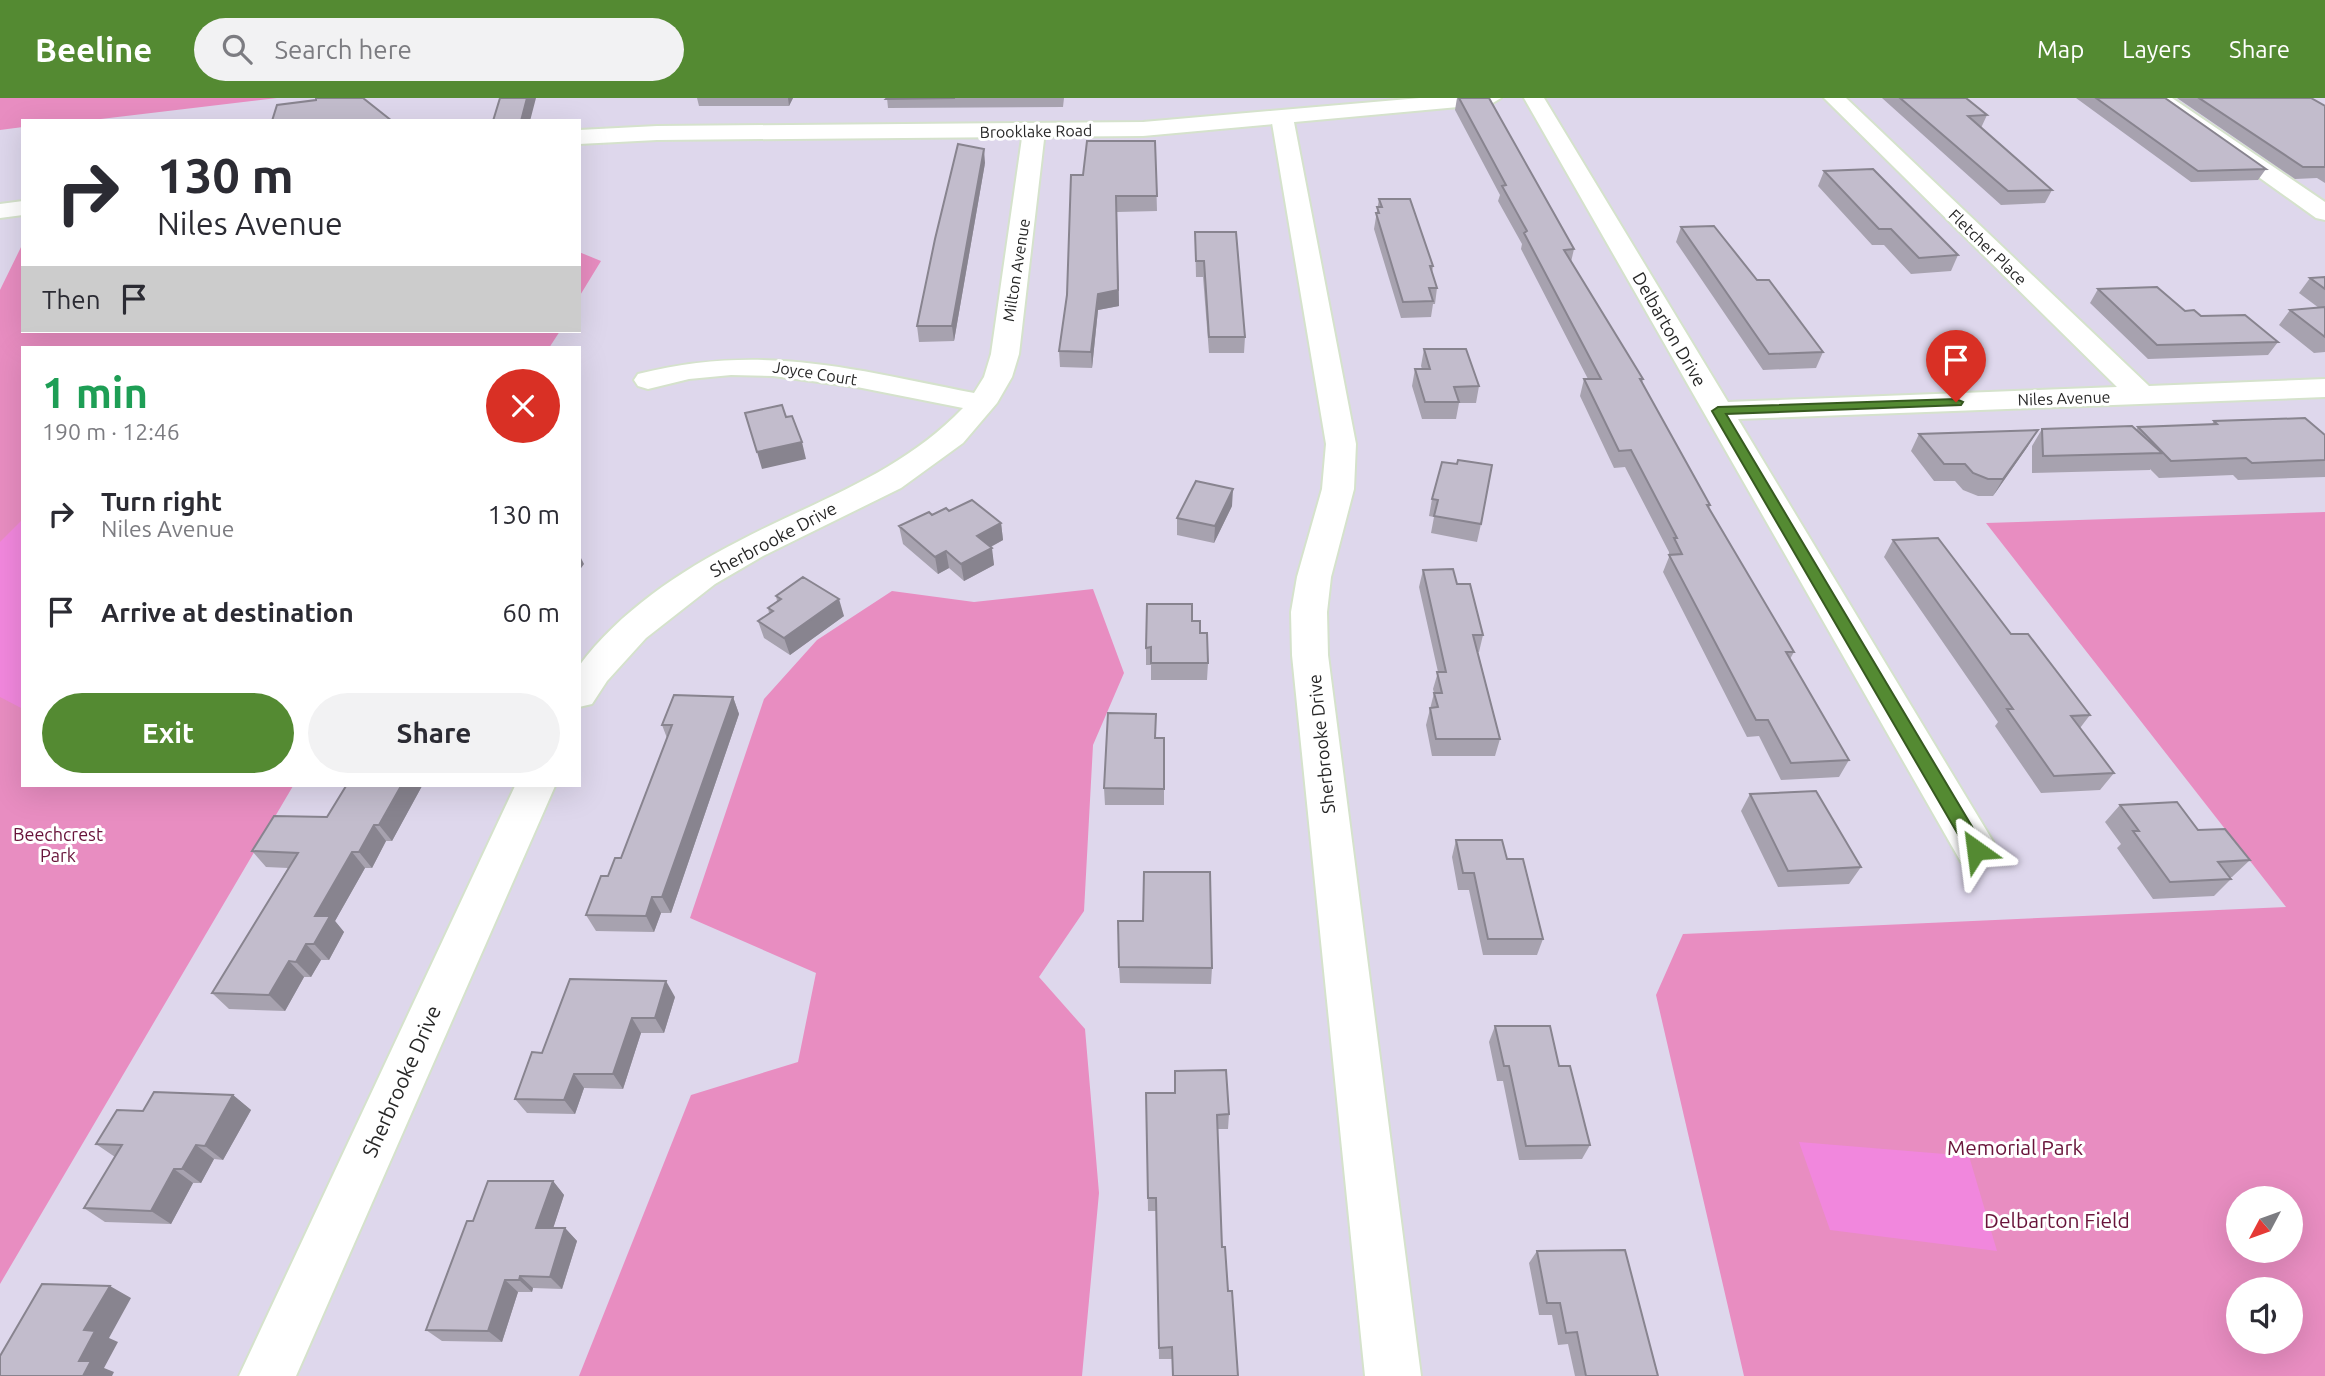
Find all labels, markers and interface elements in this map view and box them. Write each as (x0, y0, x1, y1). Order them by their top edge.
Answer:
search box (194, 18, 684, 81)
icon: search (218, 30, 256, 68)
text: Beeline (35, 31, 152, 68)
text: Search here (274, 35, 412, 64)
text: Map (2037, 36, 2084, 63)
text: Layers (2122, 36, 2191, 63)
text: Share (2229, 36, 2290, 63)
street label: Brooklake Road (980, 121, 1092, 141)
icon: right (42, 147, 133, 238)
text: 130 m (157, 147, 294, 202)
text: Niles Avenue (157, 205, 343, 241)
street label: Fletcher Place (1945, 205, 2031, 289)
street label: Milton Avenue (999, 217, 1033, 323)
street label: Delbarton Drive (1629, 268, 1711, 390)
icon: arrive (115, 280, 153, 318)
text: Then (42, 285, 101, 314)
pin (1926, 330, 1986, 402)
icon: arrive (1937, 341, 1975, 379)
street label: Joyce Court (771, 357, 859, 389)
text: 1 min (42, 369, 148, 416)
button: close (486, 369, 560, 443)
street label: Niles Avenue (2017, 387, 2111, 409)
text: 190 m · 12:46 (42, 419, 180, 444)
text: Turn right (101, 487, 222, 516)
icon: right (42, 495, 80, 533)
street label: Sherbrooke Drive (706, 497, 840, 581)
text: 130 m (488, 500, 560, 529)
text: Niles Avenue (101, 516, 234, 541)
icon: arrive (42, 593, 80, 631)
text: Arrive at destination (101, 598, 354, 627)
text: 60 m (502, 598, 560, 627)
street label: Sherbrooke Drive (1304, 673, 1338, 815)
button: Exit (42, 693, 294, 773)
button: Share (308, 693, 560, 773)
position arrow (1939, 813, 2013, 887)
park label: Beechcrest Park (13, 824, 103, 865)
street label: Sherbrooke Drive (357, 1001, 445, 1161)
park label: Memorial Park (1947, 1135, 2083, 1159)
north arrow (2226, 1186, 2303, 1264)
map controls (2226, 1186, 2303, 1354)
park label: Delbarton Field (1984, 1208, 2130, 1232)
button: sound (2226, 1277, 2303, 1354)

